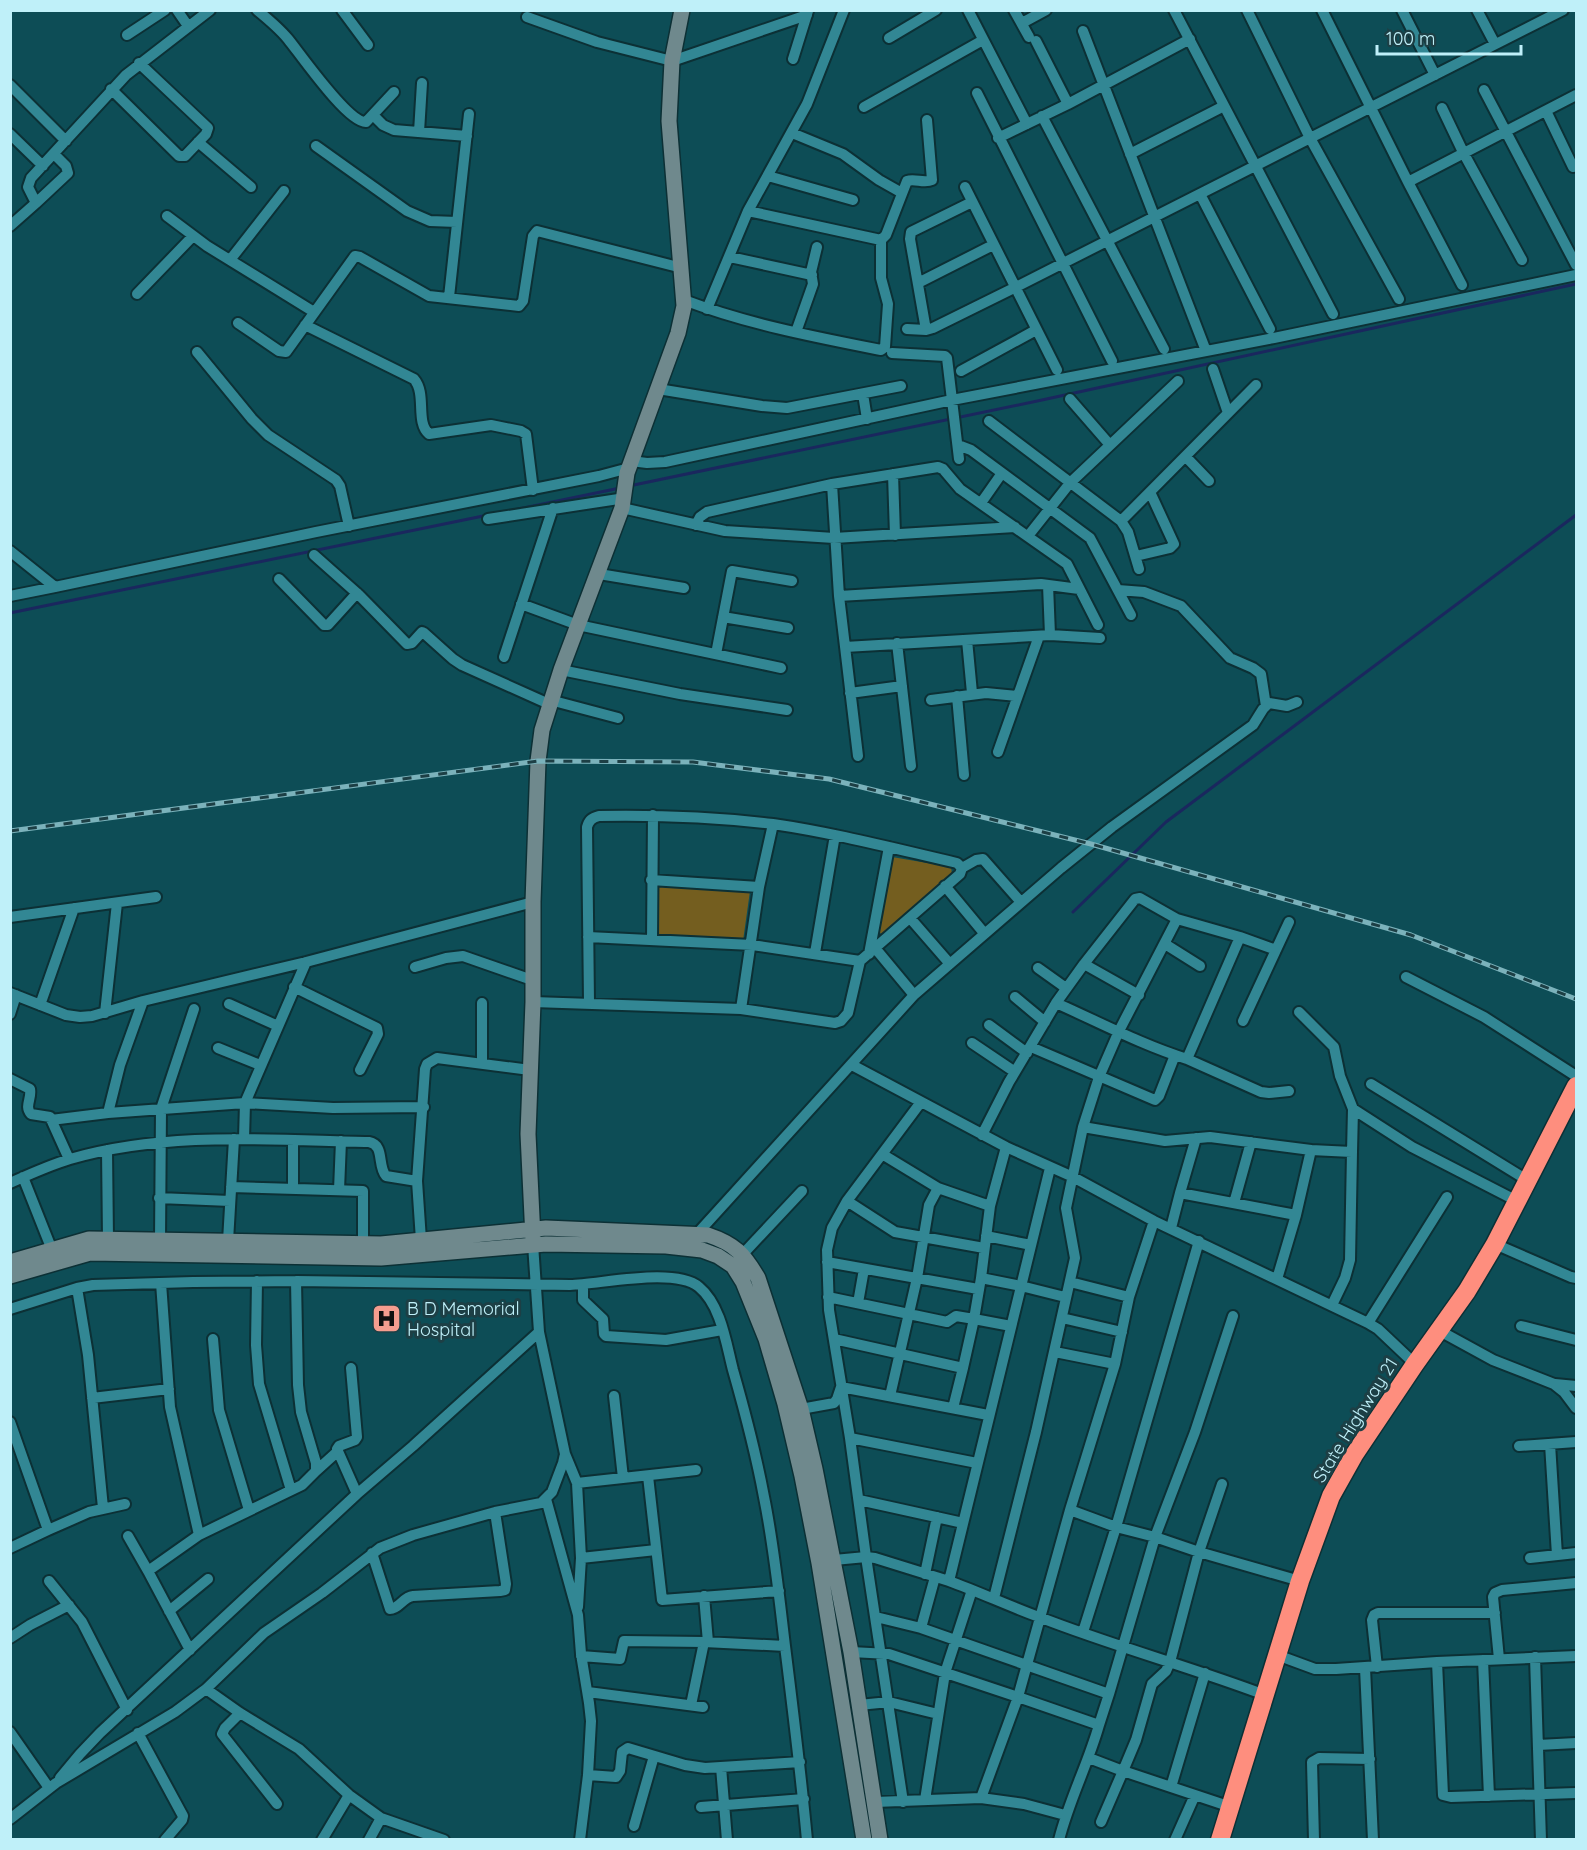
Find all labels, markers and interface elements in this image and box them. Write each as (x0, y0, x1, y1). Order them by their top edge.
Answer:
scale bar (1377, 18, 1521, 56)
text: 100 m (1386, 27, 1435, 50)
place label: B D Memorial Hospital (407, 1297, 520, 1341)
hospital icon: B D Memorial Hospital (370, 1302, 402, 1334)
street label: State Highway 21 (1307, 1353, 1403, 1487)

